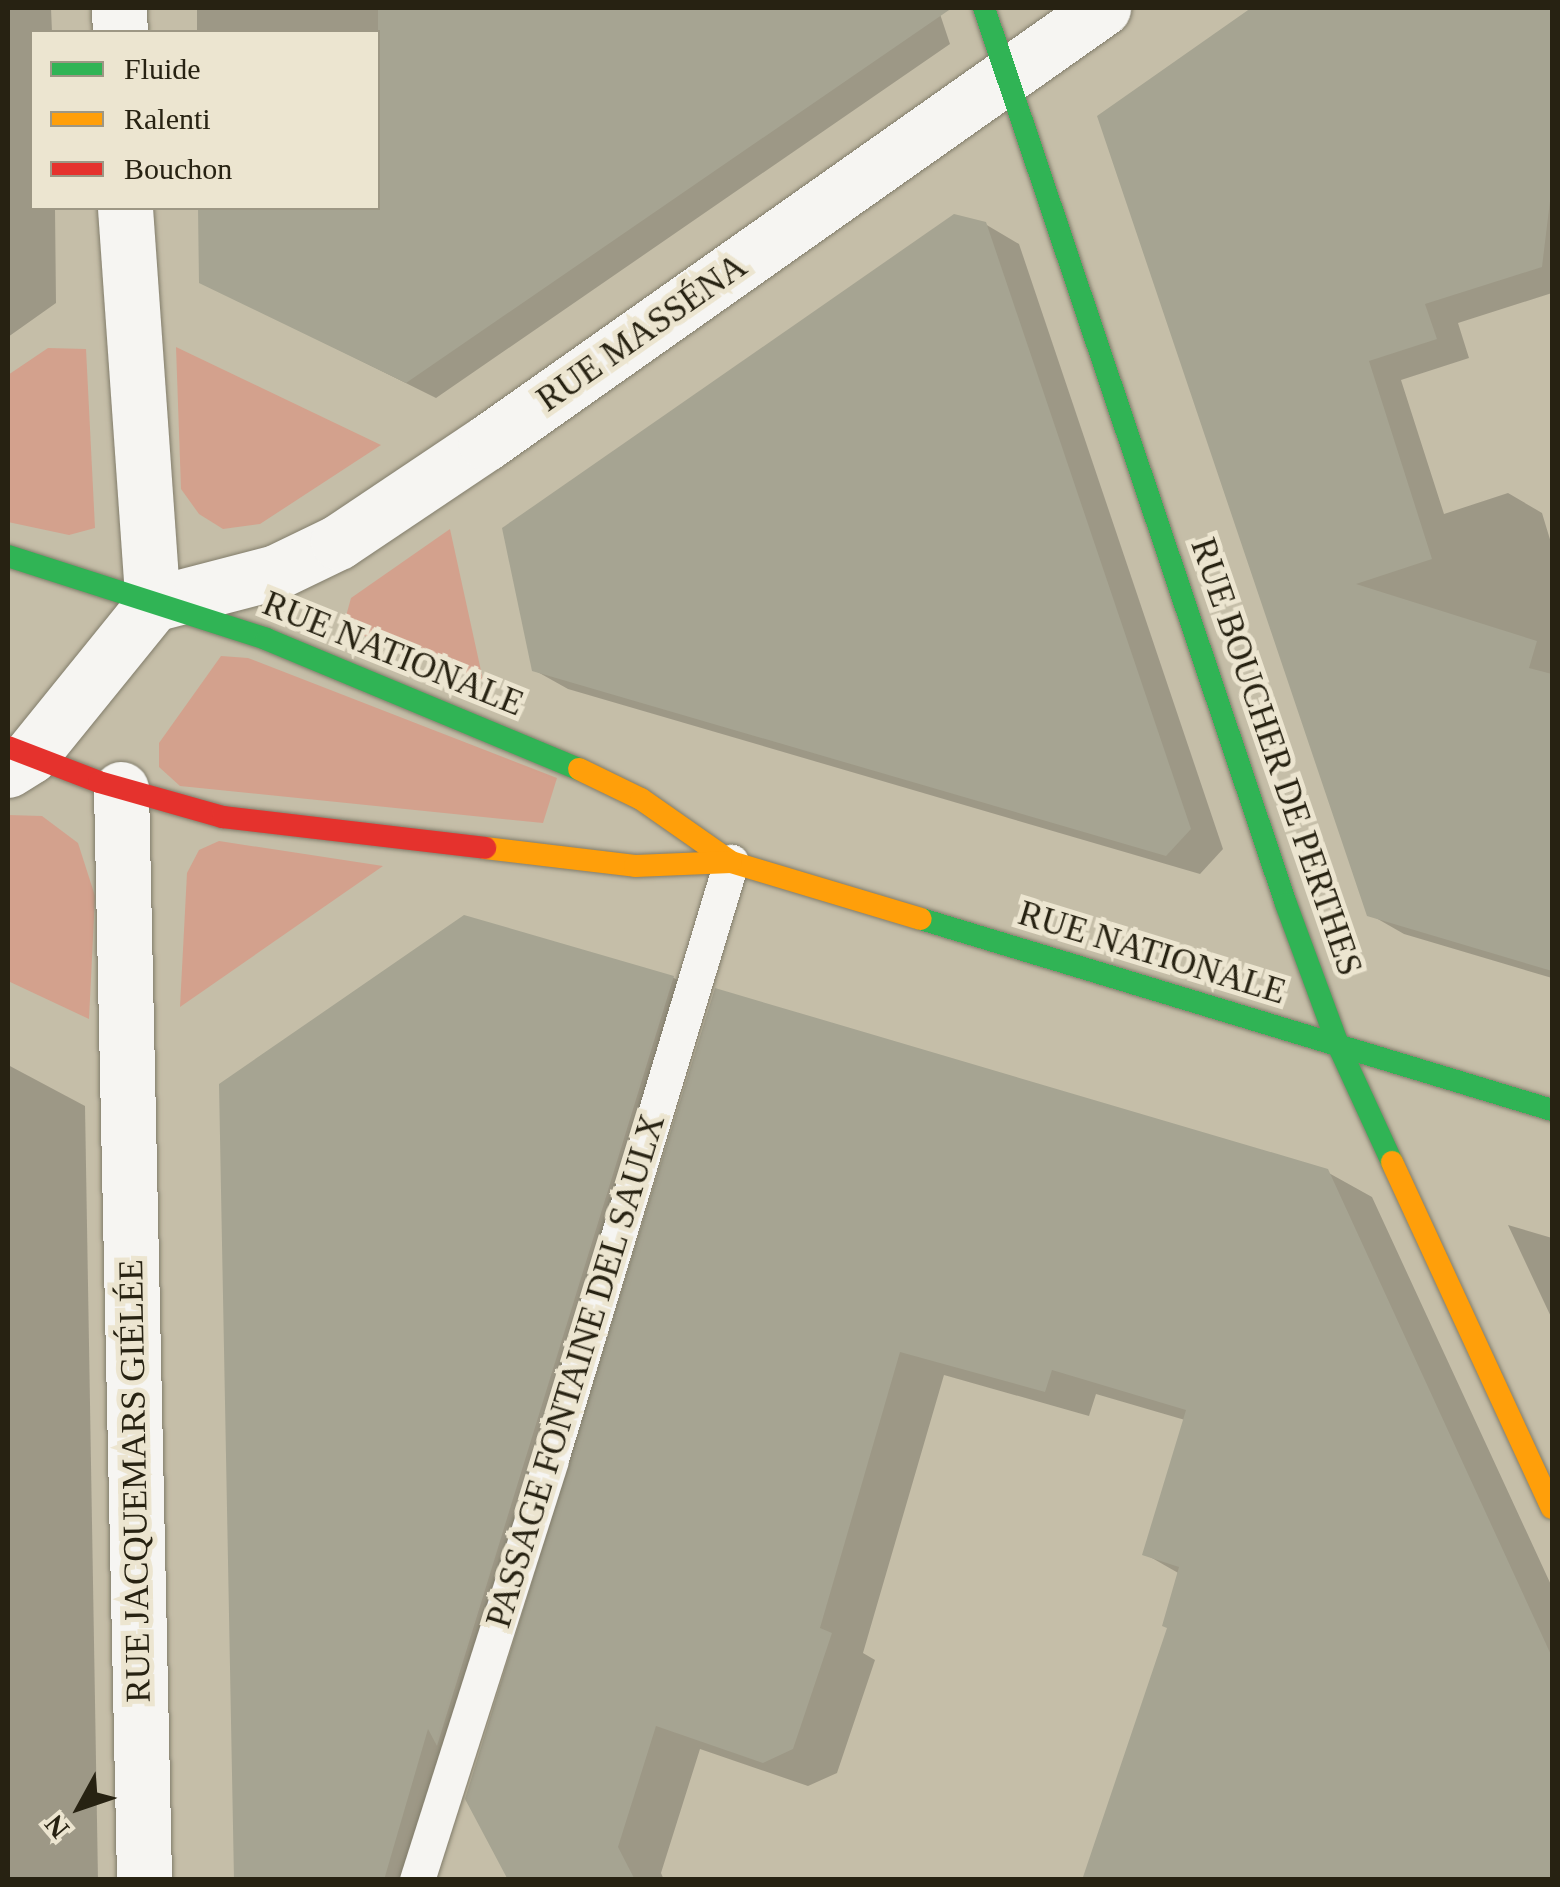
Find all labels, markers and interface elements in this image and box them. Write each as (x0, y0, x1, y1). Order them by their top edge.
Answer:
legend (30, 30, 380, 210)
text: Fluide (124, 52, 201, 85)
text: Ralenti (124, 102, 211, 135)
text: Bouchon (124, 152, 232, 185)
street label: RUE MASSÉNA (529, 245, 755, 421)
street label: RUE BOUCHER DE PERTHES (1181, 533, 1371, 981)
street label: RUE NATIONALE (257, 583, 529, 725)
street label: RUE NATIONALE (1013, 892, 1291, 1014)
street label: PASSAGE FONTAINE DEL SAULX (478, 1109, 674, 1633)
street label: RUE JACQUEMARS GIÉLÉE (110, 1259, 160, 1703)
north arrow (30, 1757, 130, 1857)
text: N (38, 1809, 75, 1844)

